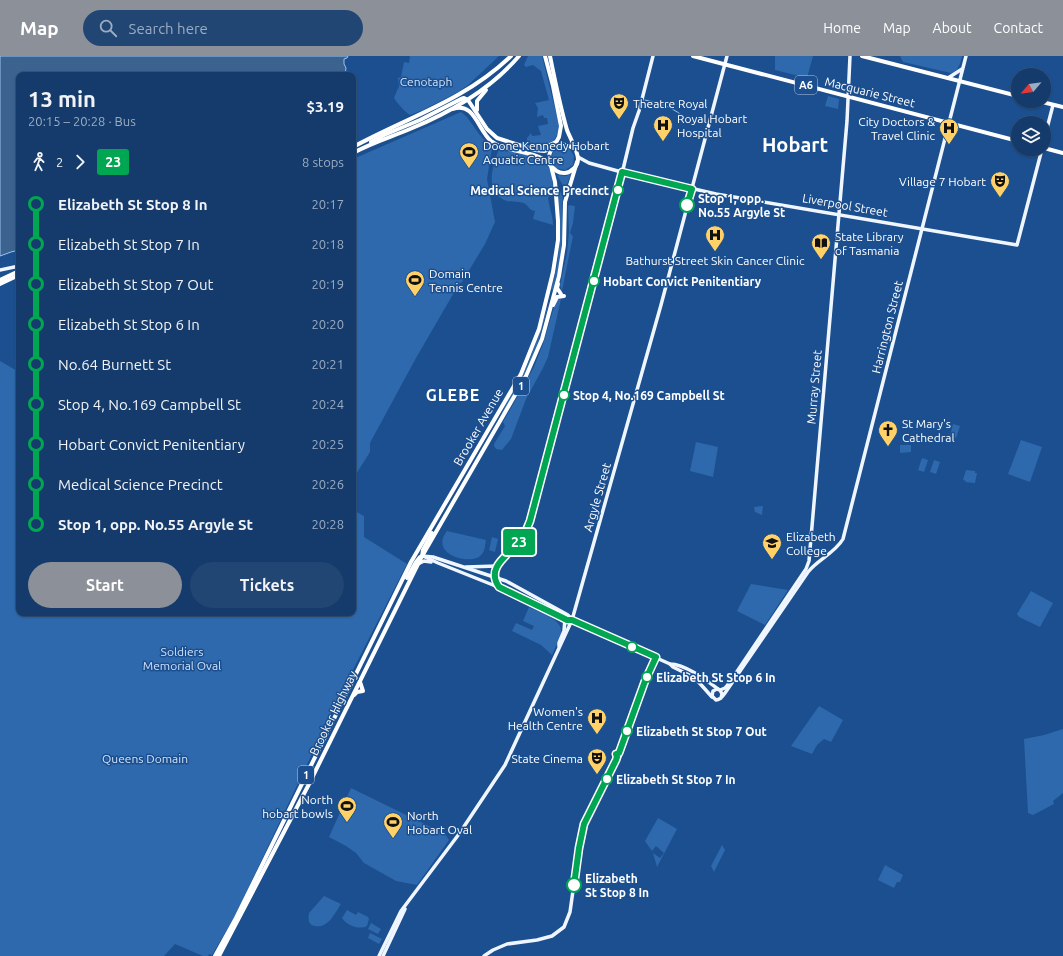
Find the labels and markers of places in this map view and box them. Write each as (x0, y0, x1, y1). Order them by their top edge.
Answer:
theatre icon: Theatre Royal (608, 92, 630, 120)
place label: Theatre Royal (633, 97, 707, 110)
place label: Royal Hobart Hospital (677, 112, 747, 139)
hospital icon: Royal Hobart Hospital (652, 114, 674, 142)
place label: City Doctors & Travel Clinic (858, 115, 935, 142)
hospital icon: City Doctors & Travel Clinic (938, 117, 960, 145)
place label: Doone Kennedy Hobart Aquatic Centre (483, 139, 610, 166)
sports icon: Doone Kennedy Hobart Aquatic Centre (458, 141, 480, 169)
theatre icon: Village 7 Hobart (989, 170, 1011, 198)
place label: Village 7 Hobart (899, 175, 986, 188)
place label: Medical Science Precinct (470, 184, 609, 197)
marker: Medical Science Precinct (612, 184, 624, 196)
place label: Stop 1, opp. No.55 Argyle St (698, 192, 785, 219)
marker: Stop 1, opp. No.55 Argyle St (679, 197, 695, 213)
hospital icon: Bathurst Street Skin Cancer Clinic (704, 224, 726, 252)
place label: State Library of Tasmania (835, 230, 904, 257)
library icon: State Library of Tasmania (810, 232, 832, 260)
place label: Bathurst Street Skin Cancer Clinic (625, 254, 805, 267)
place label: Domain Tennis Centre (429, 267, 503, 294)
sports icon: Domain Tennis Centre (404, 269, 426, 297)
marker: Hobart Convict Penitentiary (588, 275, 600, 287)
place label: Hobart Convict Penitentiary (603, 275, 762, 288)
marker: Stop 4, No.169 Campbell St (558, 389, 570, 401)
place label: Stop 4, No.169 Campbell St (573, 389, 725, 402)
place label: St Mary's Cathedral (902, 417, 955, 444)
church icon: St Mary's Cathedral (877, 419, 899, 447)
place label: Elizabeth College (786, 530, 836, 557)
school or university icon: Elizabeth College (761, 532, 783, 560)
unlabelled marker (626, 641, 638, 653)
marker: Elizabeth St Stop 6 In (641, 671, 653, 683)
place label: Elizabeth St Stop 6 In (656, 671, 776, 684)
place label: Women's Health Centre (508, 705, 583, 732)
hospital icon: Women's Health Centre (586, 707, 608, 735)
marker: Elizabeth St Stop 7 Out (621, 725, 633, 737)
place label: Elizabeth St Stop 7 Out (636, 725, 767, 738)
theatre icon: State Cinema (586, 747, 608, 775)
place label: State Cinema (512, 752, 583, 765)
marker: Elizabeth St Stop 7 In (601, 773, 613, 785)
place label: Elizabeth St Stop 7 In (616, 773, 736, 786)
place label: North hobart bowls (262, 793, 333, 820)
sports icon: North hobart bowls (336, 795, 358, 823)
place label: North Hobart Oval (407, 809, 472, 836)
sports icon: North Hobart Oval (382, 811, 404, 839)
place label: Elizabeth St Stop 8 In (585, 872, 649, 899)
marker: Elizabeth St Stop 8 In (566, 877, 582, 893)

